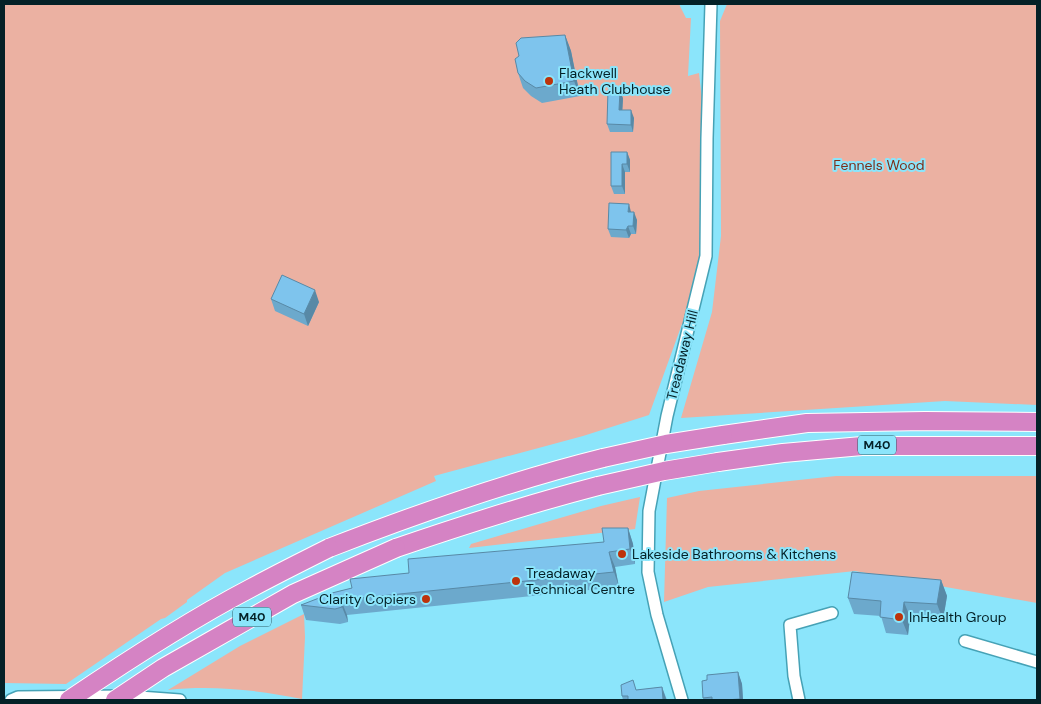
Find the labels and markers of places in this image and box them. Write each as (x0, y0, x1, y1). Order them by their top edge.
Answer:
place label: Flackwell Heath Clubhouse (559, 64, 671, 98)
marker: Flackwell Heath Clubhouse (543, 75, 555, 87)
place label: Lakeside Bathrooms & Kitchens (632, 545, 836, 563)
marker: Lakeside Bathrooms & Kitchens (616, 548, 628, 560)
place label: Treadaway Technical Centre (526, 564, 635, 598)
marker: Treadaway Technical Centre (510, 575, 522, 587)
place label: Clarity Copiers (319, 590, 416, 608)
marker: Clarity Copiers (420, 593, 432, 605)
place label: InHealth Group (909, 608, 1007, 626)
marker: InHealth Group (893, 611, 905, 623)

